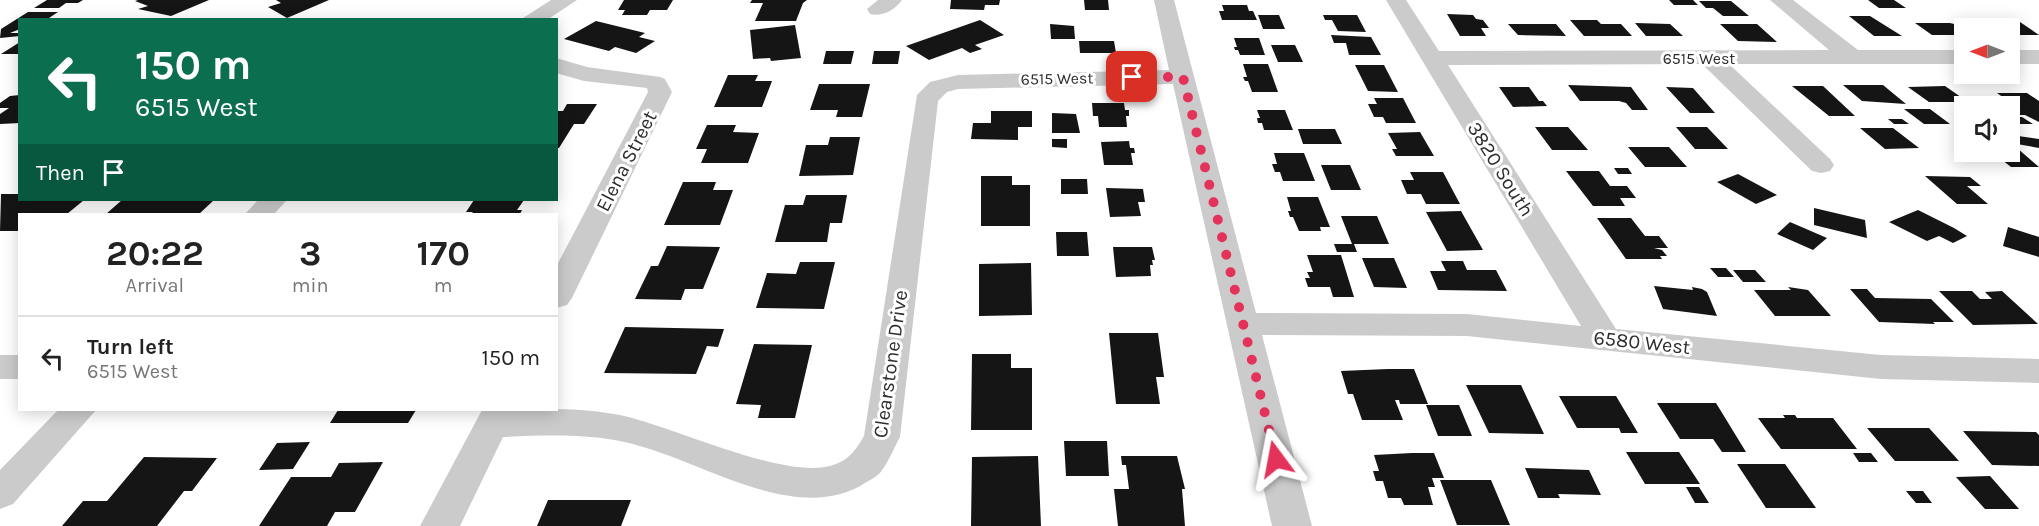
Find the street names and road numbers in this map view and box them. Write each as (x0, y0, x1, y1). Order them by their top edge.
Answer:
street label: 6515 West (1663, 49, 1735, 68)
street label: 6515 West (1020, 68, 1094, 89)
street label: Elena Street (591, 107, 662, 215)
street label: 3820 South (1462, 118, 1539, 221)
street label: Clearstone Drive (869, 289, 912, 440)
street label: 6580 West (1592, 326, 1692, 359)

